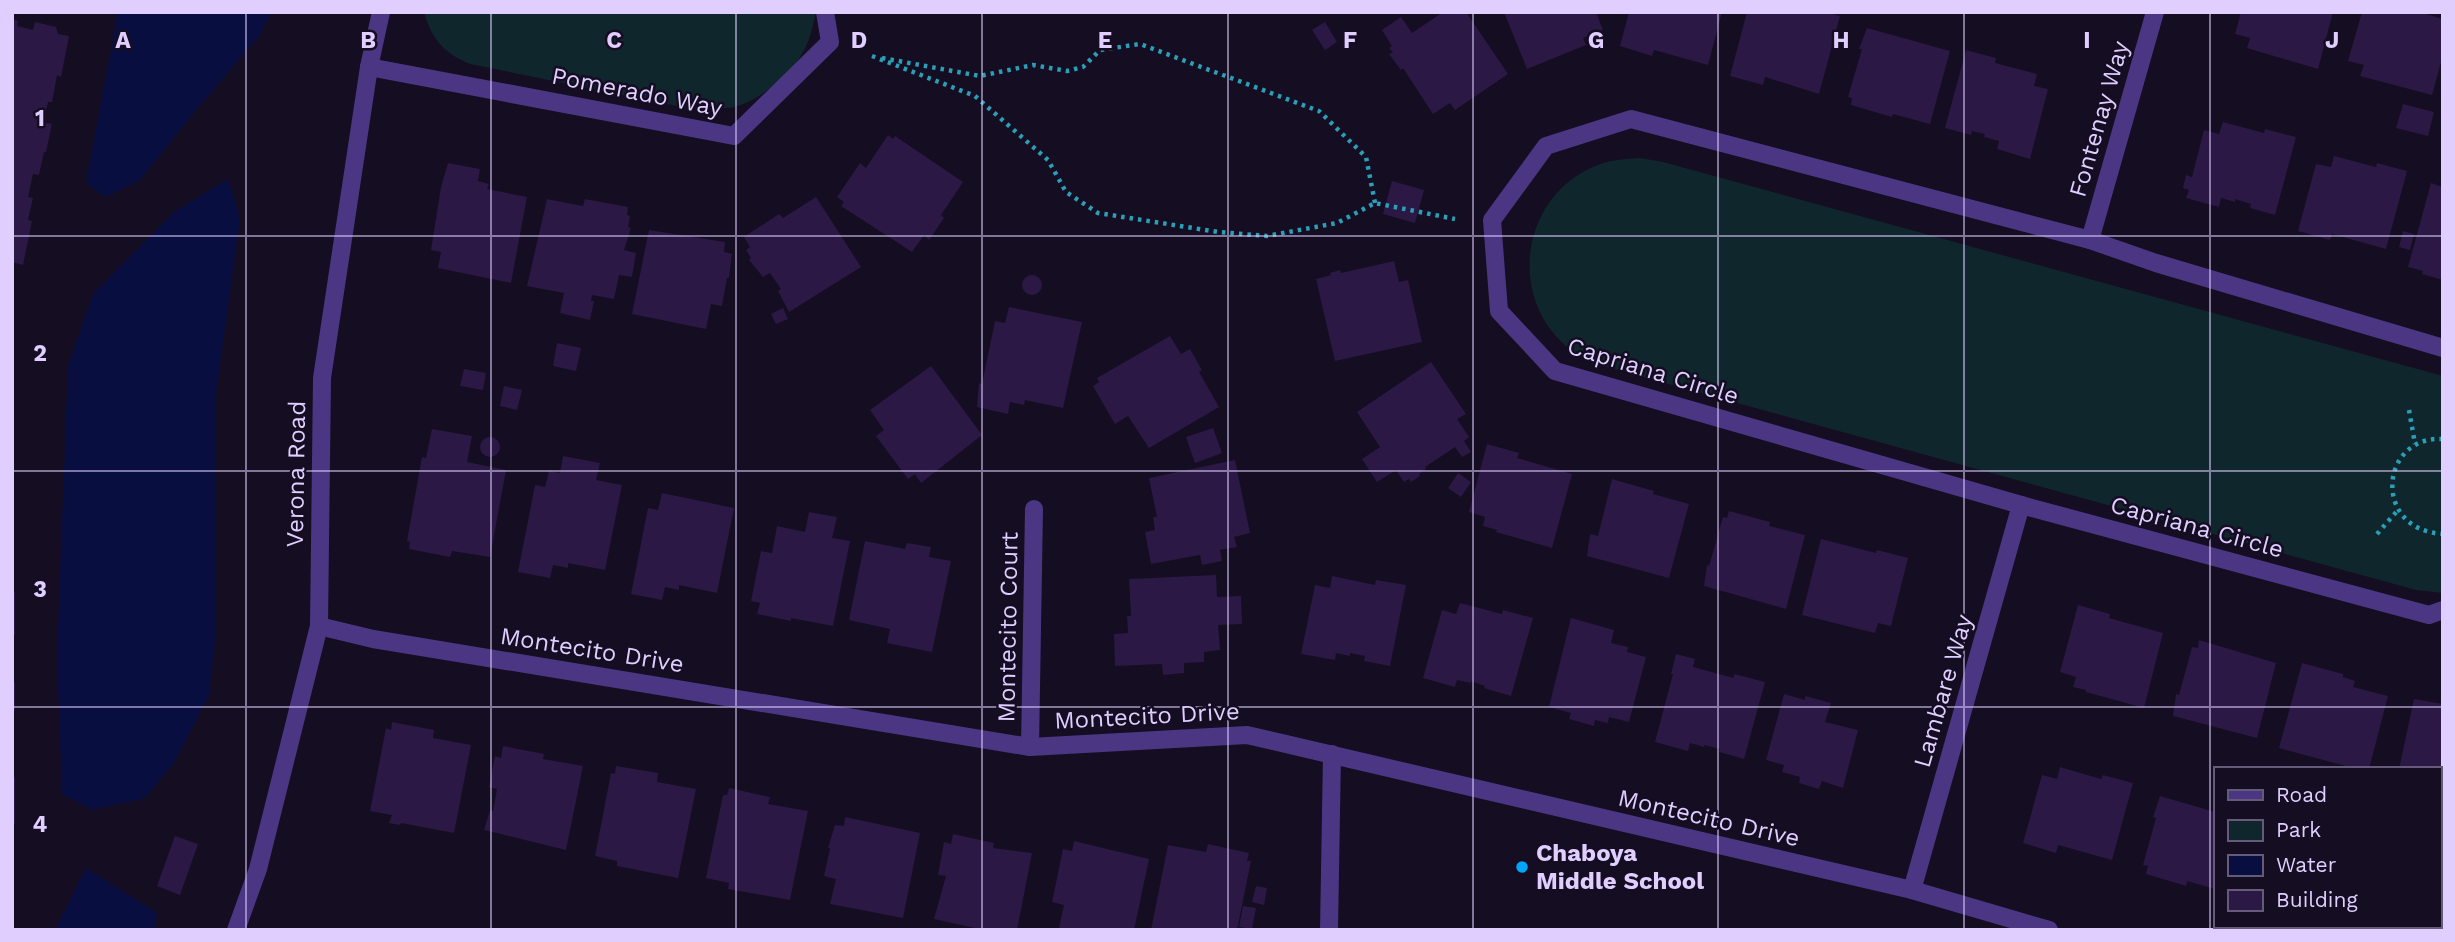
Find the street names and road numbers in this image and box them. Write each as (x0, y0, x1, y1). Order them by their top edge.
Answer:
street label: Fontenay Way (2063, 37, 2135, 200)
street label: Pomerado Way (549, 62, 725, 122)
street label: Capriana Circle (1564, 332, 1742, 410)
street label: Verona Road (281, 400, 311, 548)
street label: Capriana Circle (2107, 490, 2287, 564)
street label: Montecito Court (992, 531, 1024, 723)
street label: Lambare Way (1908, 611, 1978, 771)
street label: Montecito Drive (498, 622, 686, 678)
street label: Montecito Drive (1054, 697, 1240, 735)
street label: Montecito Drive (1616, 783, 1802, 853)

